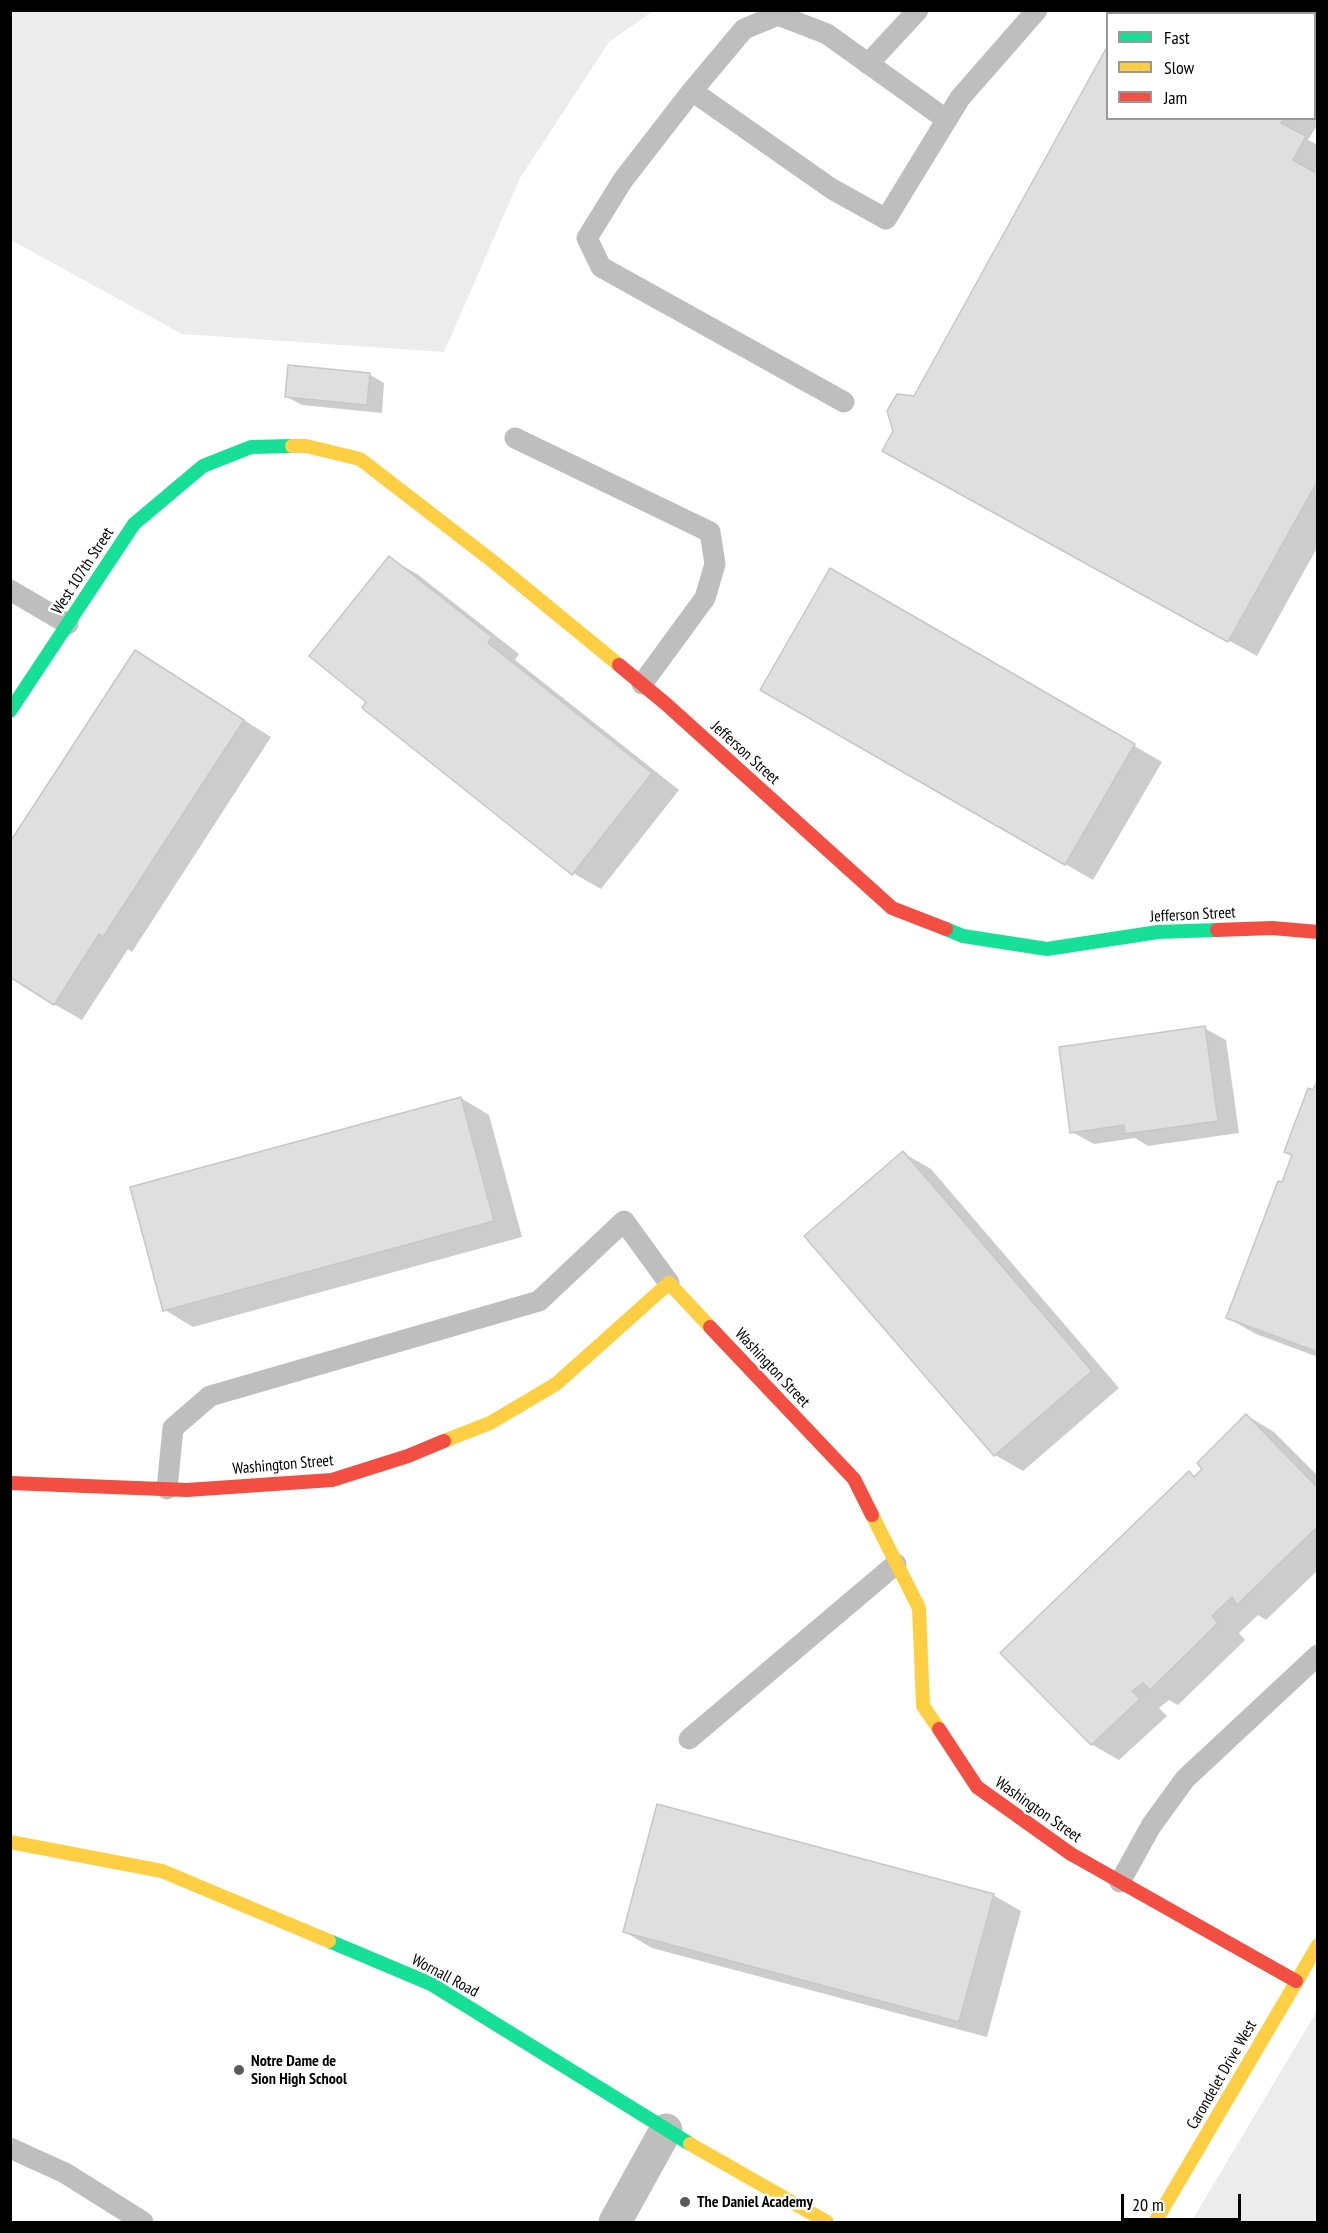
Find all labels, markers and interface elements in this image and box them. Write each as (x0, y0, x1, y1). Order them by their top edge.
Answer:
legend (1106, 12, 1316, 120)
text: Fast (1164, 26, 1190, 49)
text: Slow (1164, 56, 1194, 79)
text: Jam (1164, 86, 1187, 109)
street label: West 107th Street (48, 524, 118, 618)
street label: Jefferson Street (707, 717, 783, 789)
street label: Jefferson Street (1150, 903, 1236, 927)
street label: Washington Street (730, 1324, 814, 1412)
street label: Washington Street (232, 1451, 334, 1479)
street label: Washington Street (991, 1773, 1085, 1847)
street label: Wornall Road (408, 1950, 482, 2002)
street label: Carondelet Drive West (1183, 2017, 1261, 2133)
place label: Notre Dame de Sion High School (251, 2051, 347, 2089)
marker: Notre Dame de Sion High School (232, 2063, 246, 2077)
scale bar (1124, 2182, 1244, 2220)
place label: The Daniel Academy (697, 2192, 813, 2212)
text: 20 m (1132, 2193, 1164, 2216)
marker: The Daniel Academy (678, 2195, 692, 2209)

